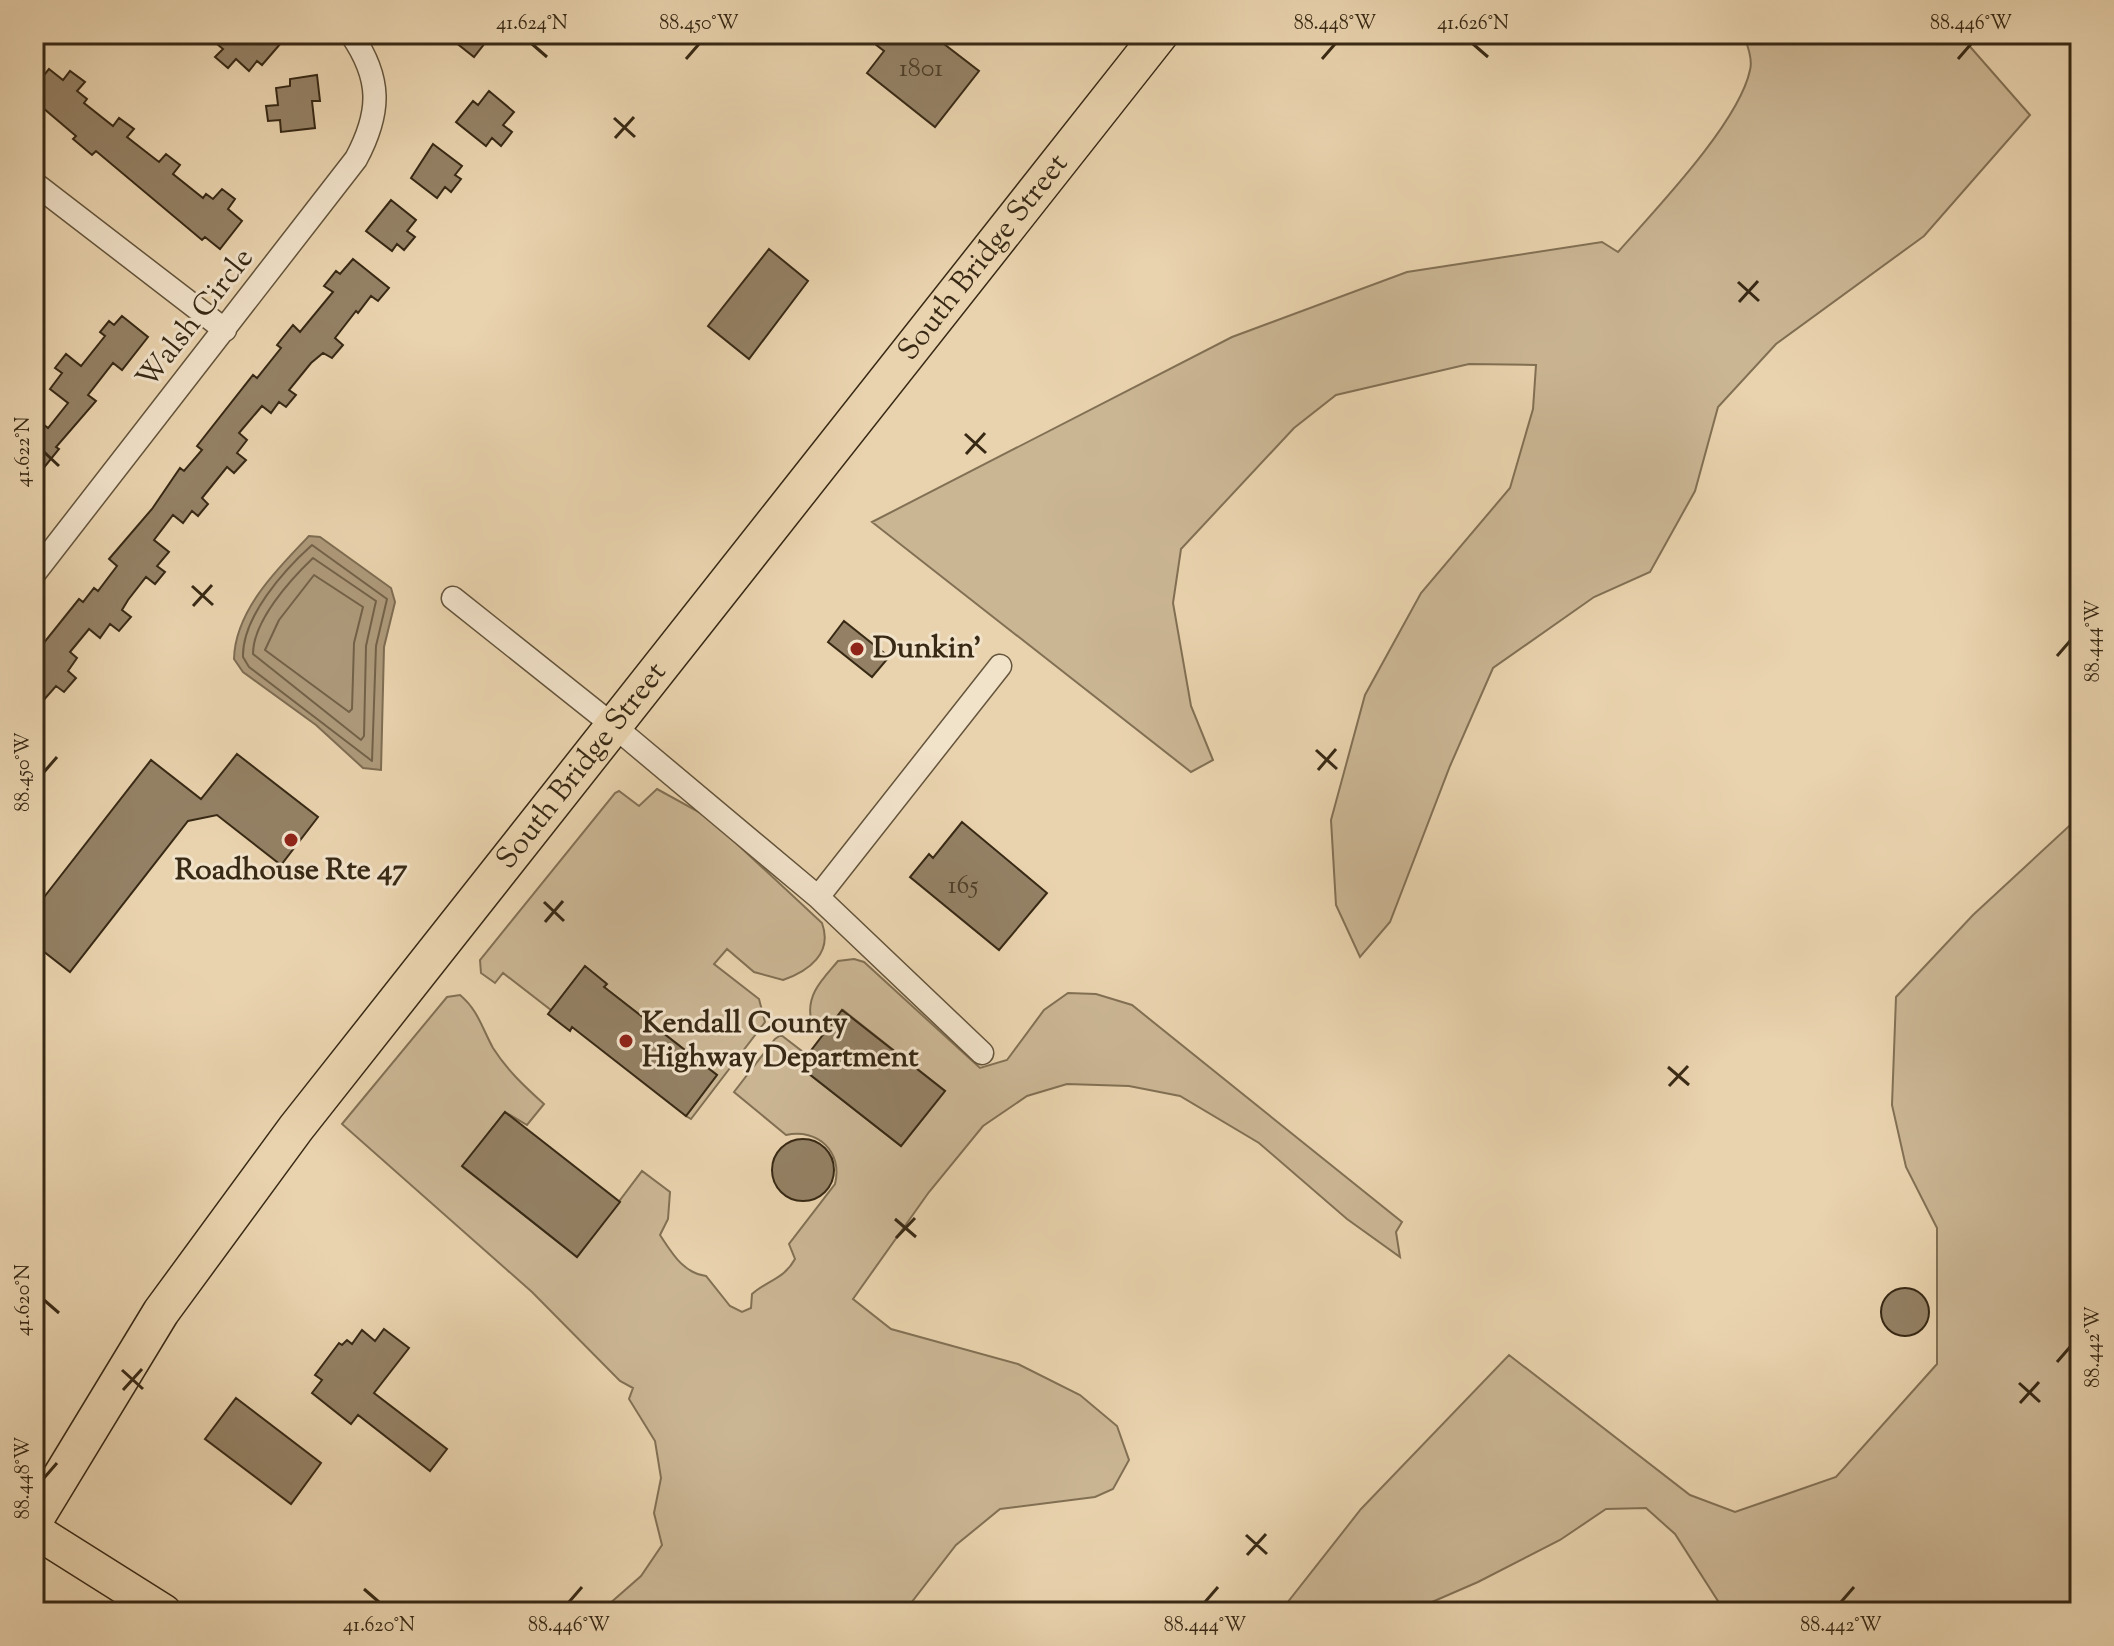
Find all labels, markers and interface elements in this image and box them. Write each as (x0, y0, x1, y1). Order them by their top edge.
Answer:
text: 41.624°N (496, 10, 568, 39)
text: 88.450°W (659, 10, 739, 39)
text: 88.448°W (1294, 10, 1376, 39)
text: 41.626°N (1437, 10, 1509, 39)
text: 88.446°W (1930, 10, 2012, 39)
house number: 1801 (899, 51, 943, 88)
street label: South Bridge Street (888, 145, 1079, 370)
street label: Walsh Circle (127, 239, 265, 399)
text: 41.622°N (10, 417, 39, 487)
text: 88.444°W (2080, 600, 2109, 682)
place label: Dunkin' (873, 628, 981, 671)
marker: Dunkin' (848, 640, 866, 658)
street label: South Bridge Street (486, 653, 677, 879)
text: 88.450°W (10, 732, 39, 812)
marker: Roadhouse Rte 47 (282, 831, 300, 849)
place label: Roadhouse Rte 47 (175, 850, 407, 893)
house number: 165 (948, 868, 978, 905)
place label: Kendall County Highway Department (642, 1003, 919, 1080)
marker: Kendall County Highway Department (617, 1032, 635, 1050)
text: 41.620°N (10, 1264, 39, 1336)
text: 88.442°W (2080, 1306, 2109, 1388)
text: 88.448°W (10, 1437, 39, 1519)
text: 41.620°N (343, 1612, 415, 1641)
text: 88.446°W (528, 1612, 610, 1641)
text: 88.444°W (1164, 1612, 1246, 1641)
text: 88.442°W (1800, 1612, 1882, 1641)

